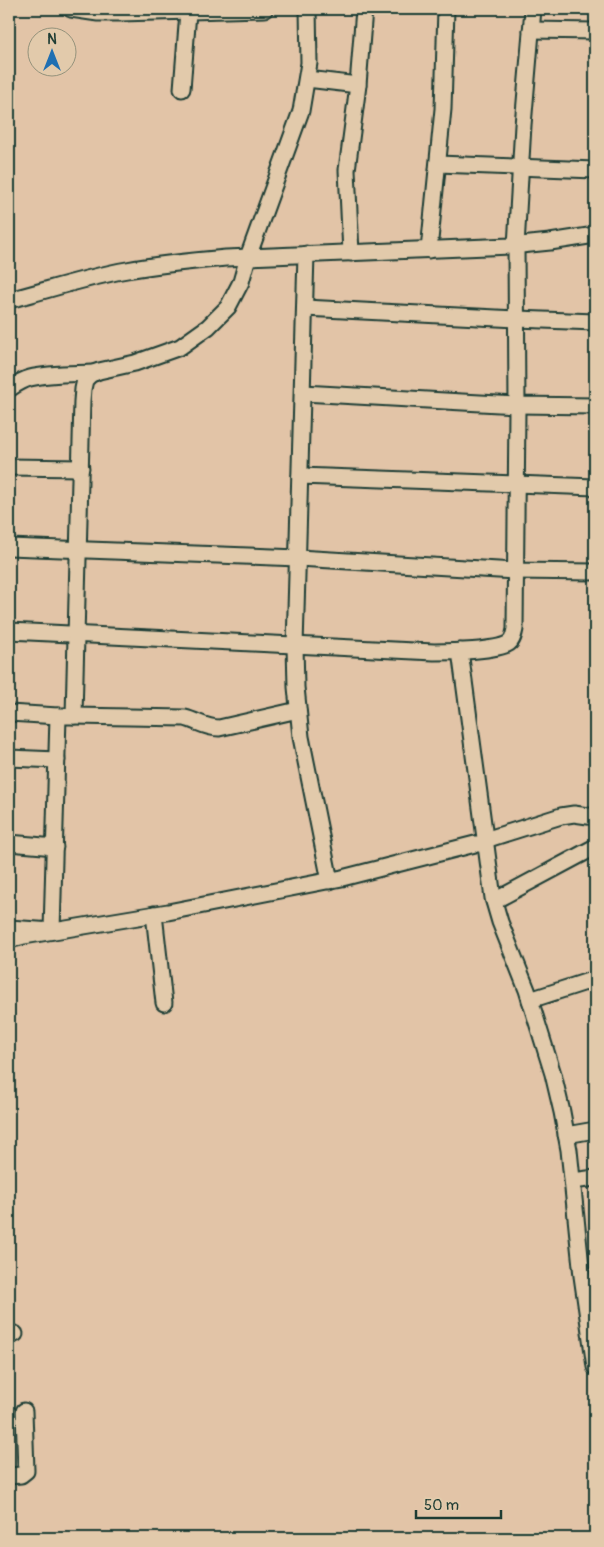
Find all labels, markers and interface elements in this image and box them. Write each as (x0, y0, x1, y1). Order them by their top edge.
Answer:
north arrow (28, 28, 78, 78)
text: N (47, 31, 57, 48)
scale bar (416, 1487, 502, 1519)
text: 50 m (424, 1496, 459, 1515)

